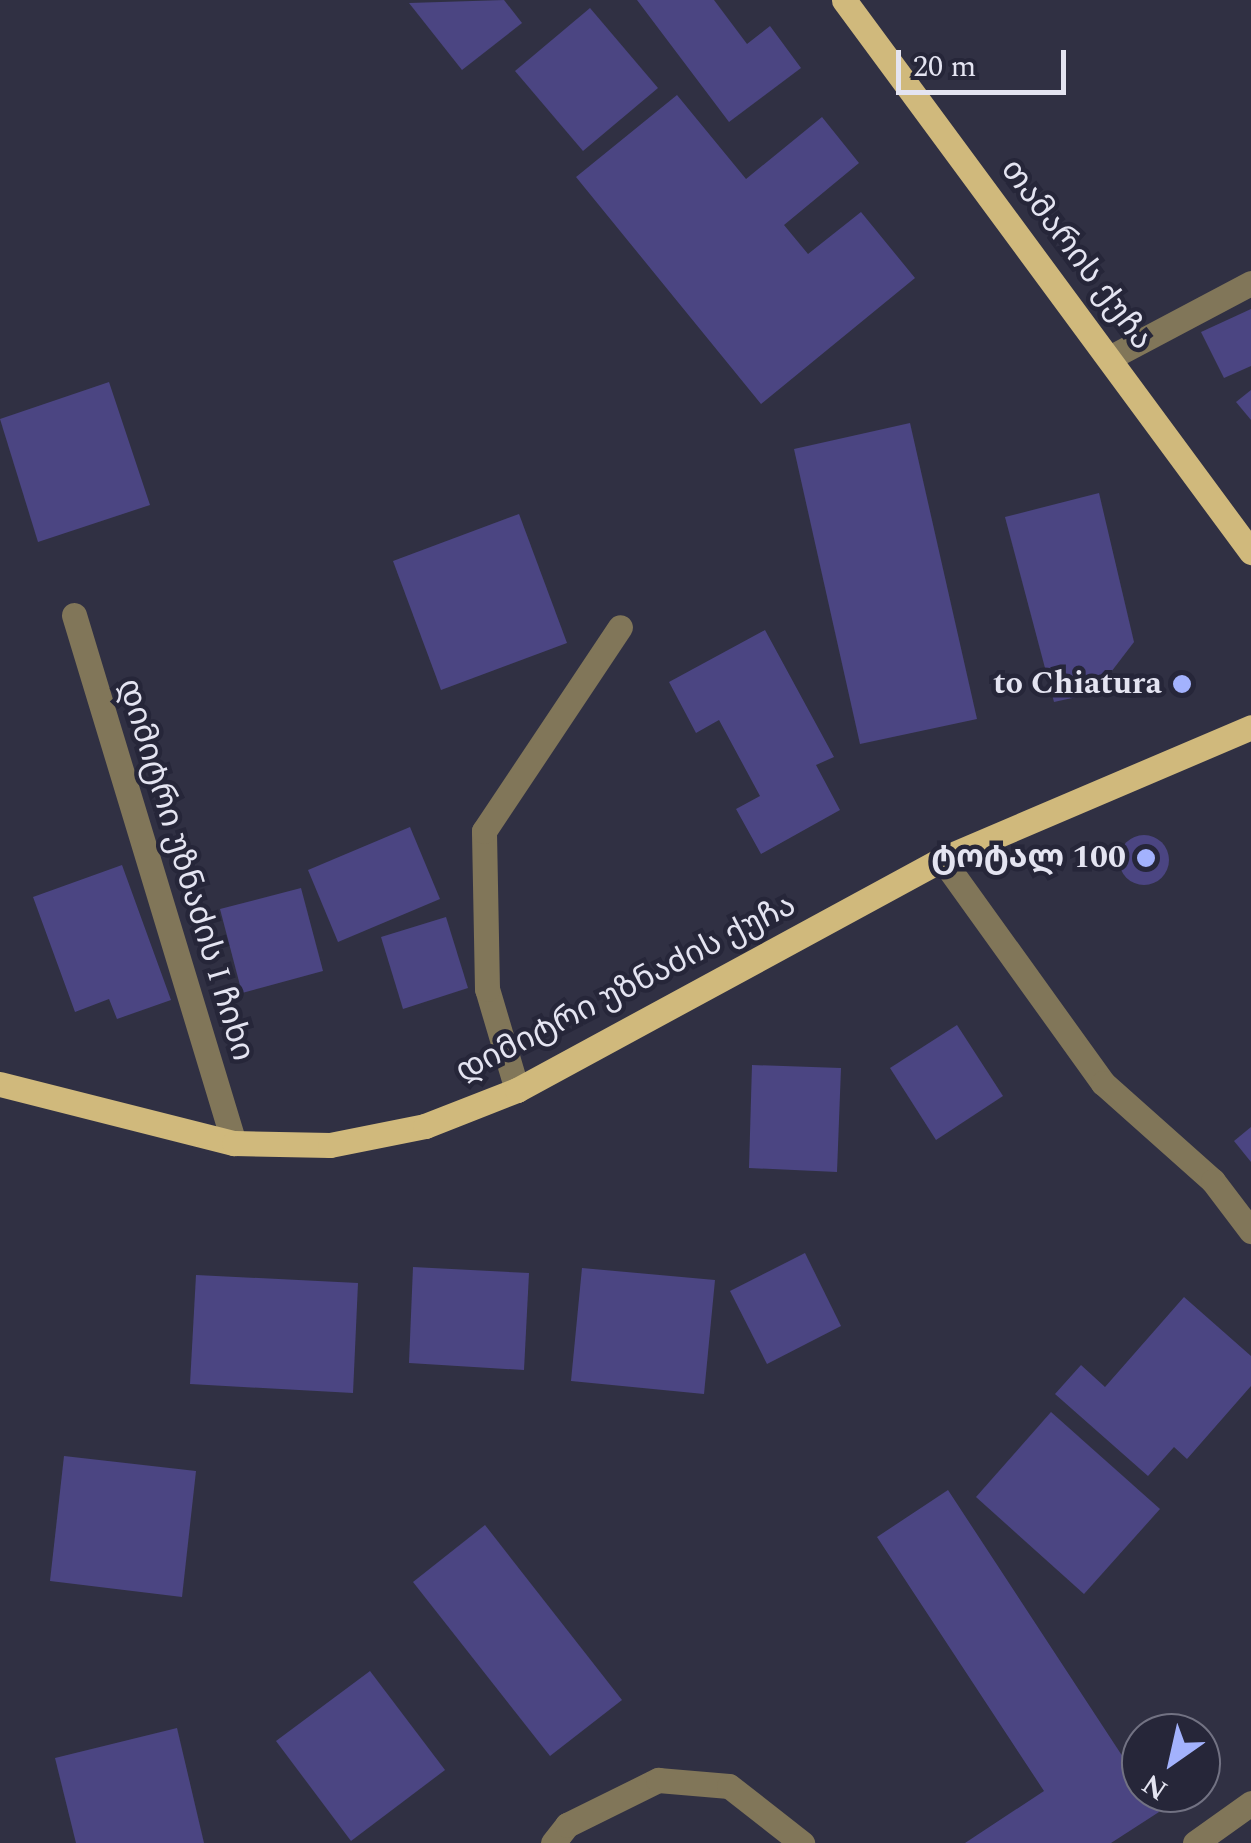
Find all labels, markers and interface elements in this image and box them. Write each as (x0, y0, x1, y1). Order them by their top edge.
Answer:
scale bar (901, 30, 1071, 92)
text: 20 m (913, 44, 976, 90)
street label: თამარის ქუჩა (992, 152, 1160, 358)
place label: to Chiatura (993, 665, 1162, 703)
marker: to Chiatura (1171, 673, 1193, 695)
street label: დიმიტრი უზნაძის I ჩიხი (109, 674, 261, 1066)
place label: ტოტალ 100 (931, 839, 1126, 877)
marker: ტოტალ 100 (1135, 847, 1157, 869)
street label: დიმიტრი უზნაძის ქუჩა (450, 886, 802, 1092)
north arrow (1121, 1713, 1221, 1813)
text: N (1134, 1762, 1177, 1811)

